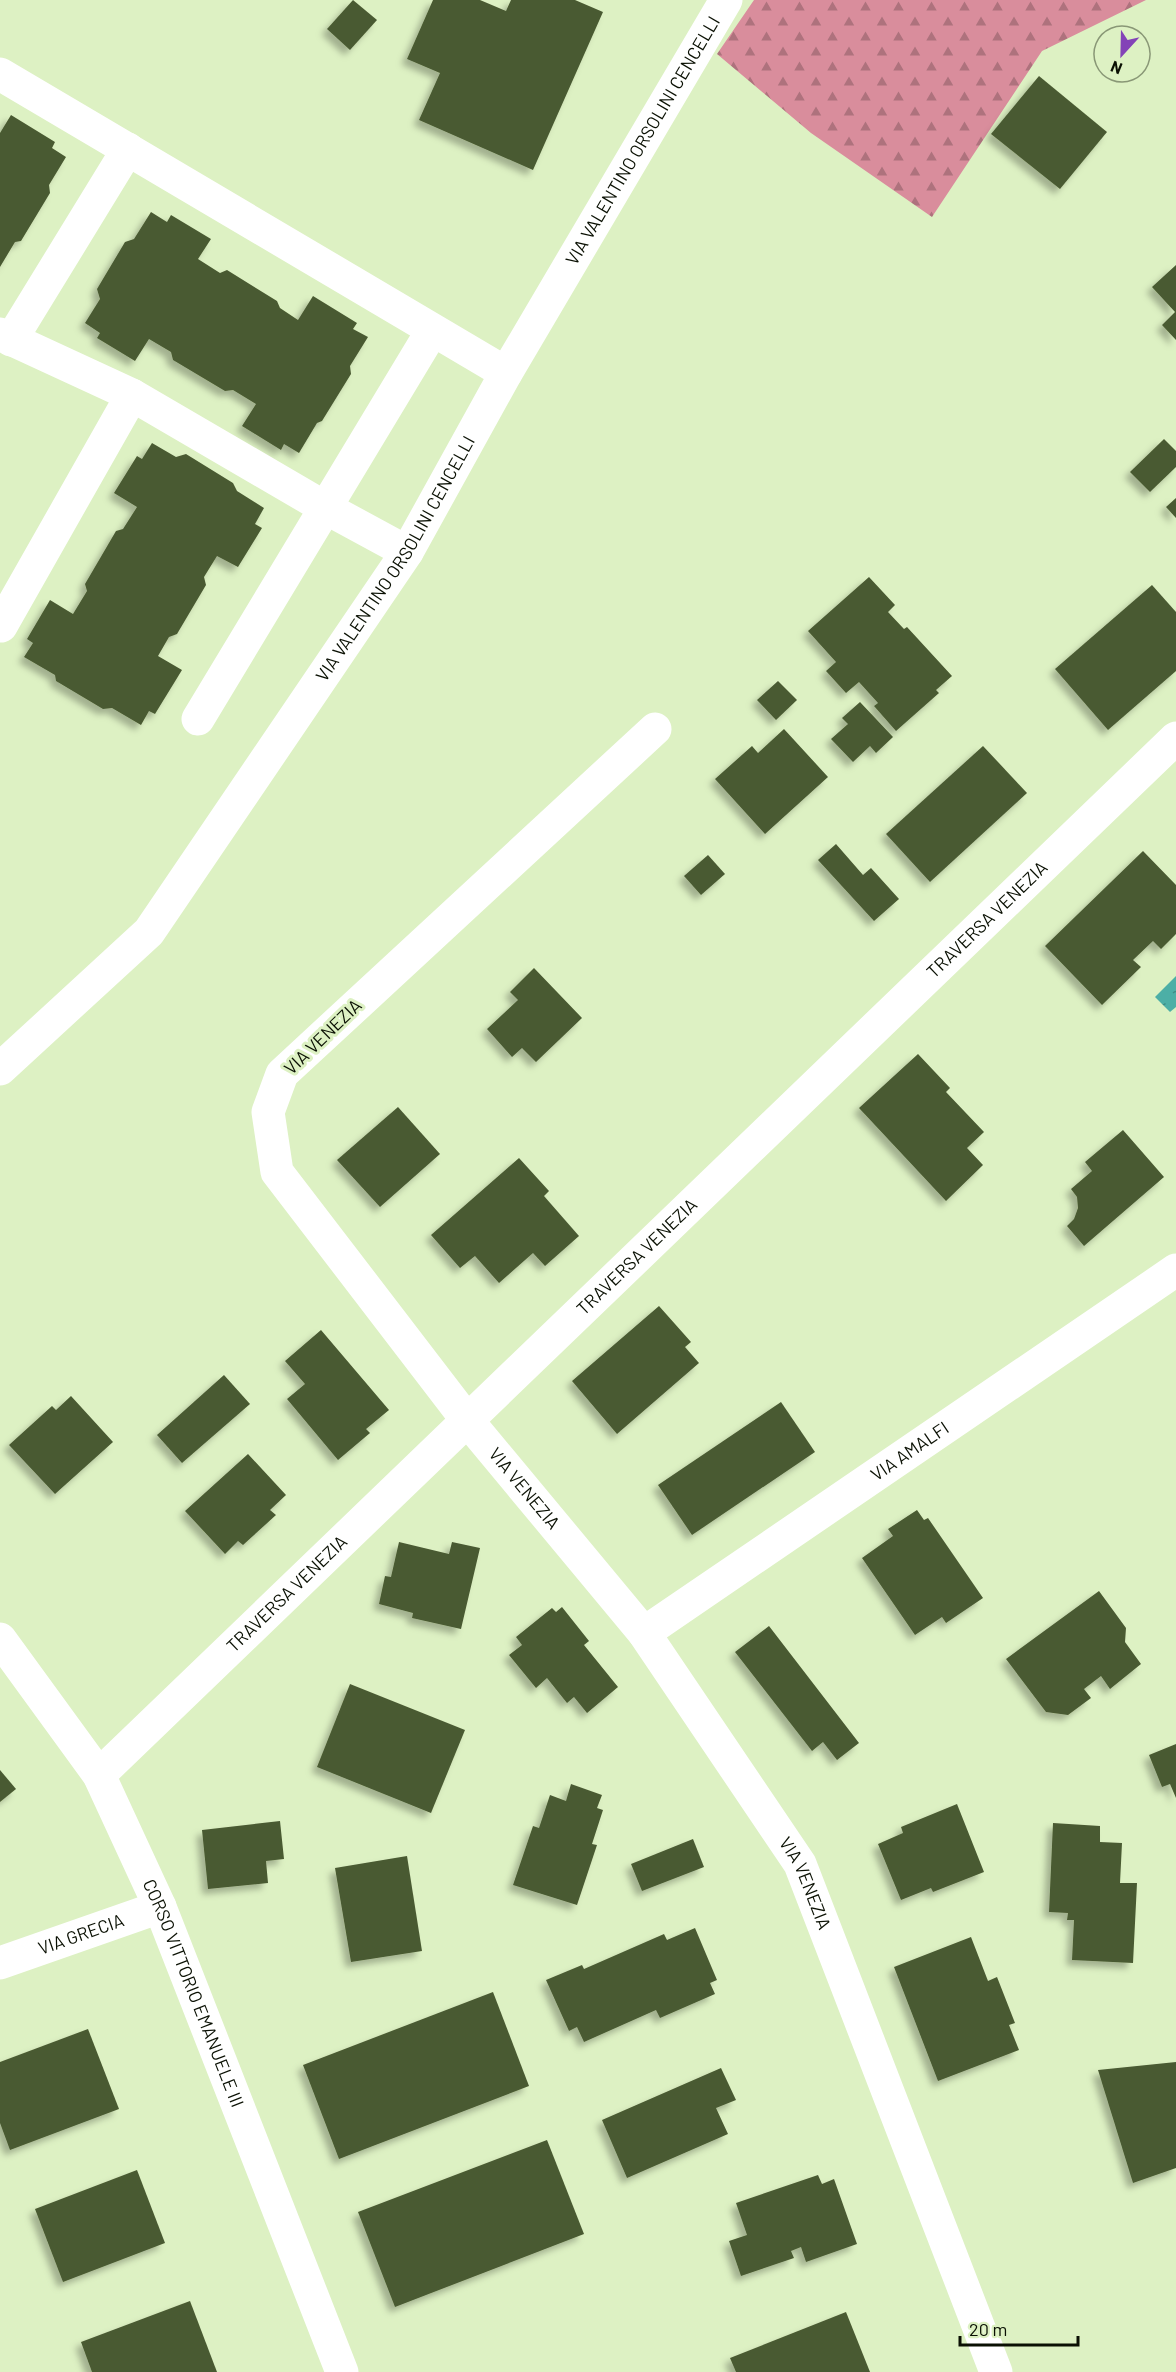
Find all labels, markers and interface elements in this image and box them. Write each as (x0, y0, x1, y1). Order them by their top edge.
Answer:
street label: VIA VALENTINO ORSOLINI CENCELLI (560, 12, 724, 269)
north arrow (1092, 24, 1152, 84)
text: N (1108, 58, 1125, 79)
street label: VIA VALENTINO ORSOLINI CENCELLI (310, 432, 479, 685)
street label: TRAVERSA VENEZIA (922, 856, 1051, 982)
street label: VIA VENEZIA (279, 994, 366, 1079)
street label: TRAVERSA VENEZIA (572, 1193, 701, 1319)
street label: VIA AMALFI (866, 1416, 953, 1485)
street label: VIA VENEZIA (485, 1443, 565, 1533)
street label: TRAVERSA VENEZIA (221, 1530, 351, 1656)
street label: VIA VENEZIA (775, 1832, 836, 1932)
street label: CORSO VITTORIO EMANUELE III (139, 1875, 249, 2110)
street label: VIA GRECIA (35, 1908, 127, 1959)
scale bar (960, 2309, 1078, 2347)
text: 20 m (969, 2318, 1007, 2340)

